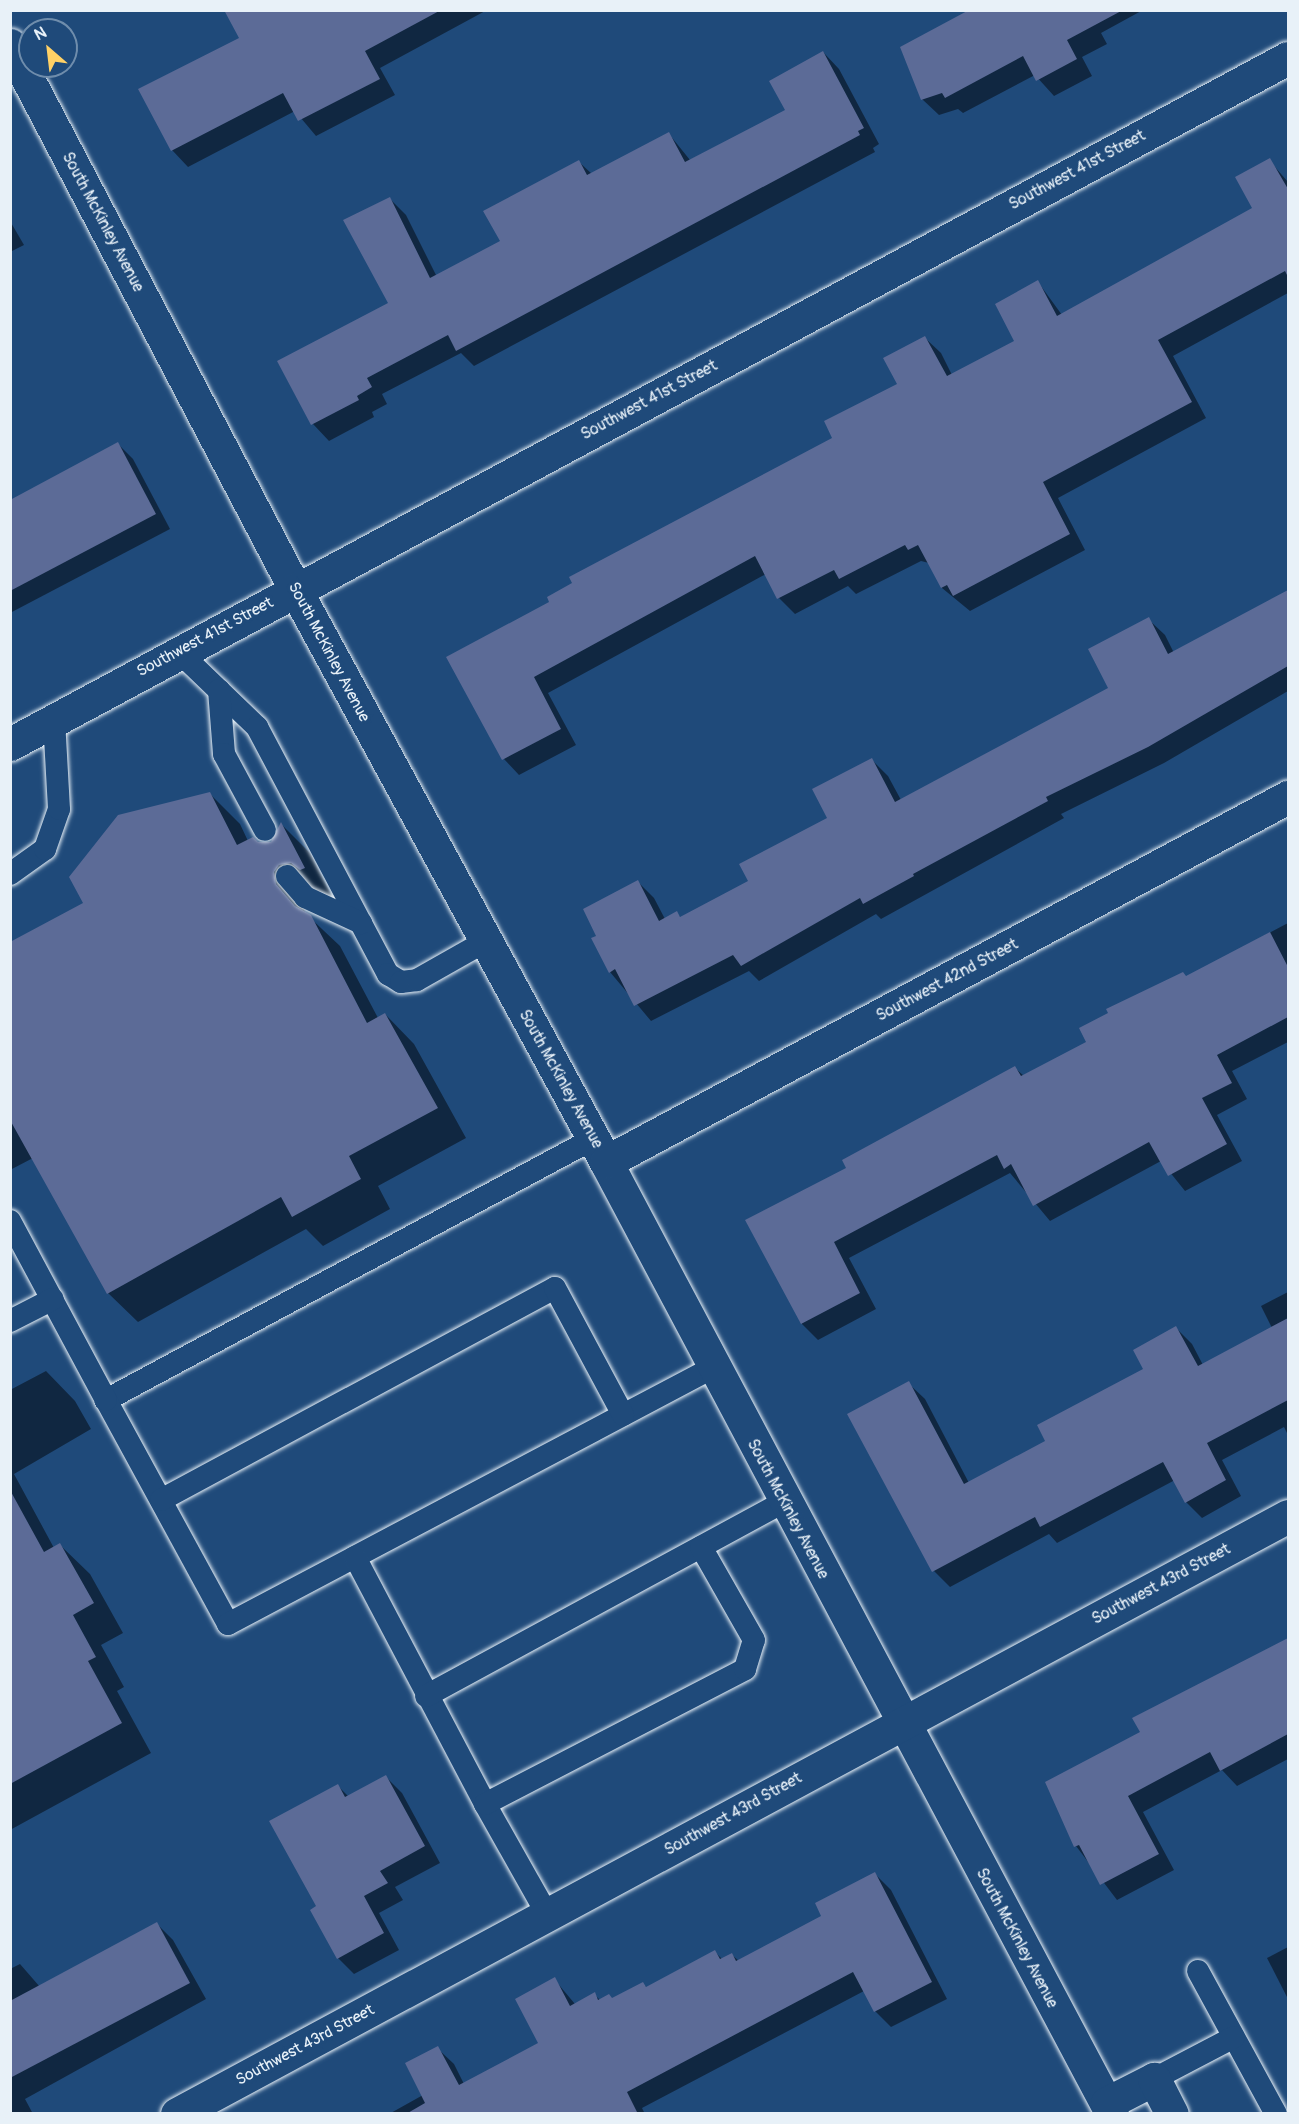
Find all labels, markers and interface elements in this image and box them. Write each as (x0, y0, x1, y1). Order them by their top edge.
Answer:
north arrow (18, 18, 78, 78)
text: N (31, 23, 50, 45)
street label: Southwest 41st Street (1006, 126, 1148, 214)
street label: South McKinley Avenue (58, 149, 148, 295)
street label: Southwest 41st Street (578, 356, 720, 444)
street label: South McKinley Avenue (284, 579, 374, 725)
street label: Southwest 41st Street (134, 593, 276, 681)
street label: Southwest 42nd Street (873, 935, 1021, 1025)
street label: South McKinley Avenue (515, 1006, 607, 1152)
street label: South McKinley Avenue (743, 1436, 833, 1582)
street label: Southwest 43rd Street (1089, 1539, 1233, 1629)
street label: Southwest 43rd Street (661, 1768, 805, 1860)
street label: South McKinley Avenue (972, 1865, 1062, 2011)
street label: Southwest 43rd Street (233, 2000, 377, 2090)

